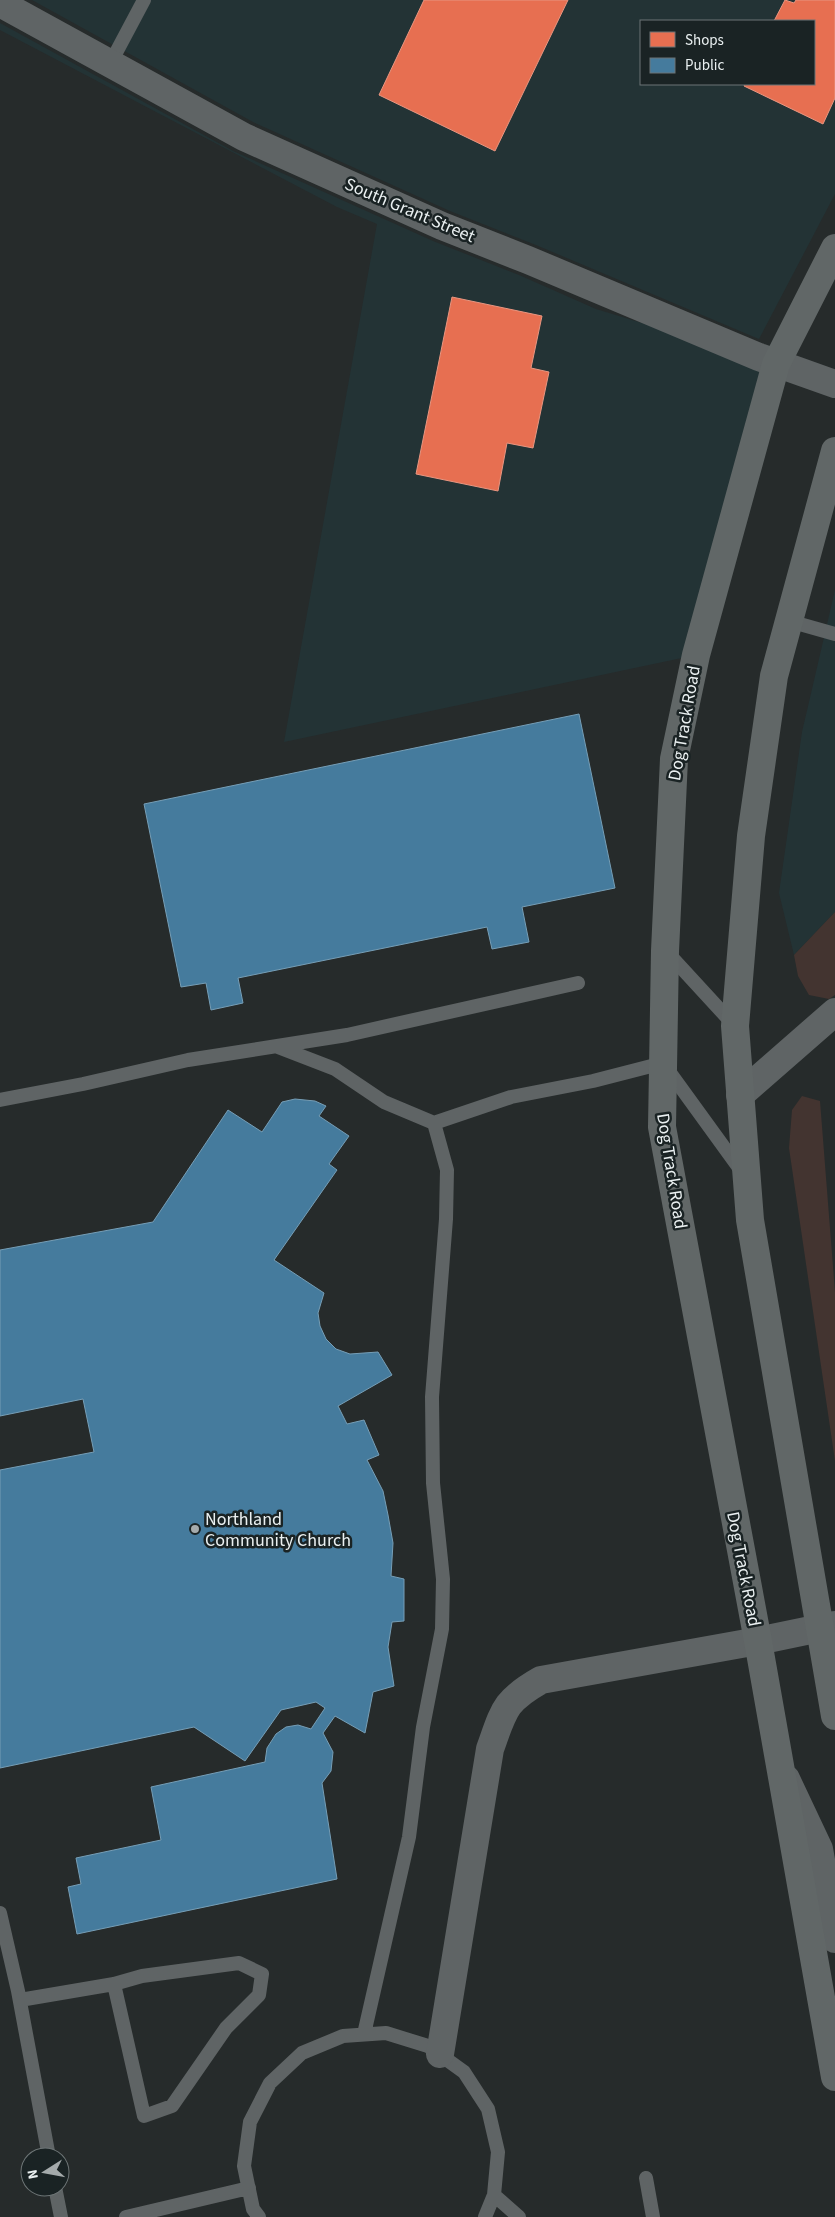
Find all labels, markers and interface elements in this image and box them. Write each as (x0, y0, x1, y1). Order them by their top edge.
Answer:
legend (640, 20, 815, 85)
text: Shops (685, 30, 724, 51)
text: Public (685, 55, 724, 76)
street label: South Grant Street (341, 172, 479, 249)
street label: Dog Track Road (662, 664, 707, 783)
street label: Dog Track Road (650, 1112, 693, 1231)
place label: Northland Community Church (205, 1507, 351, 1553)
street label: Dog Track Road (720, 1509, 767, 1629)
marker: Northland Community Church (189, 1523, 201, 1535)
north arrow (20, 2147, 70, 2197)
text: N (23, 2168, 44, 2181)

